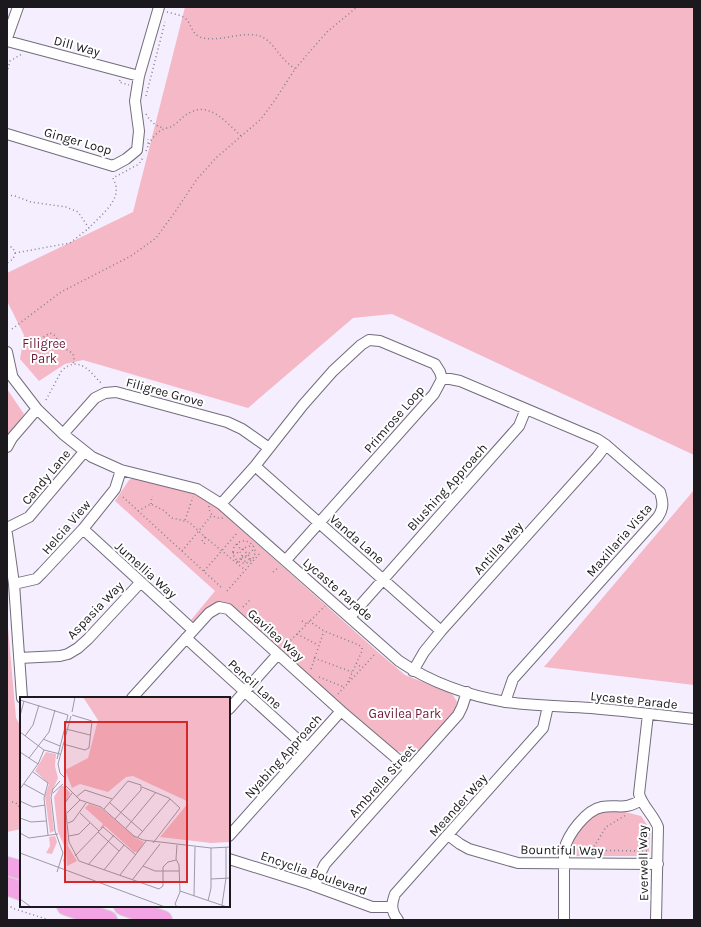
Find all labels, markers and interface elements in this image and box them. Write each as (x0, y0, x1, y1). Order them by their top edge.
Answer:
street label: Dill Way (52, 33, 102, 59)
street label: Ginger Loop (42, 124, 114, 158)
park label: Filigree Park (22, 336, 66, 366)
street label: Filigree Grove (124, 374, 206, 410)
street label: Primrose Loop (361, 382, 427, 456)
street label: Blushing Approach (404, 440, 490, 534)
street label: Candy Lane (19, 446, 74, 508)
street label: Helcia View (38, 496, 94, 557)
street label: Maxillaria Vista (583, 500, 655, 580)
street label: Vanda Lane (327, 511, 388, 567)
street label: Antilla Way (470, 518, 526, 578)
street label: Jumellia Way (112, 538, 180, 602)
street label: Lycaste Parade (300, 555, 376, 624)
street label: Aspasia Way (64, 578, 126, 642)
street label: Gavilea Way (245, 606, 307, 664)
street label: Pencil Lane (225, 656, 285, 712)
street label: Lycaste Parade (590, 688, 679, 712)
inset map (20, 697, 230, 907)
park label: Gavilea Park (369, 706, 441, 721)
street label: Nyabing Approach (241, 711, 325, 801)
street label: Ambrella Street (346, 742, 418, 820)
street label: Meander Way (426, 771, 490, 839)
street label: Everwell Way (635, 825, 651, 901)
street label: Bountiful Way (520, 842, 604, 858)
street label: Encyclia Boulevard (259, 848, 369, 898)

